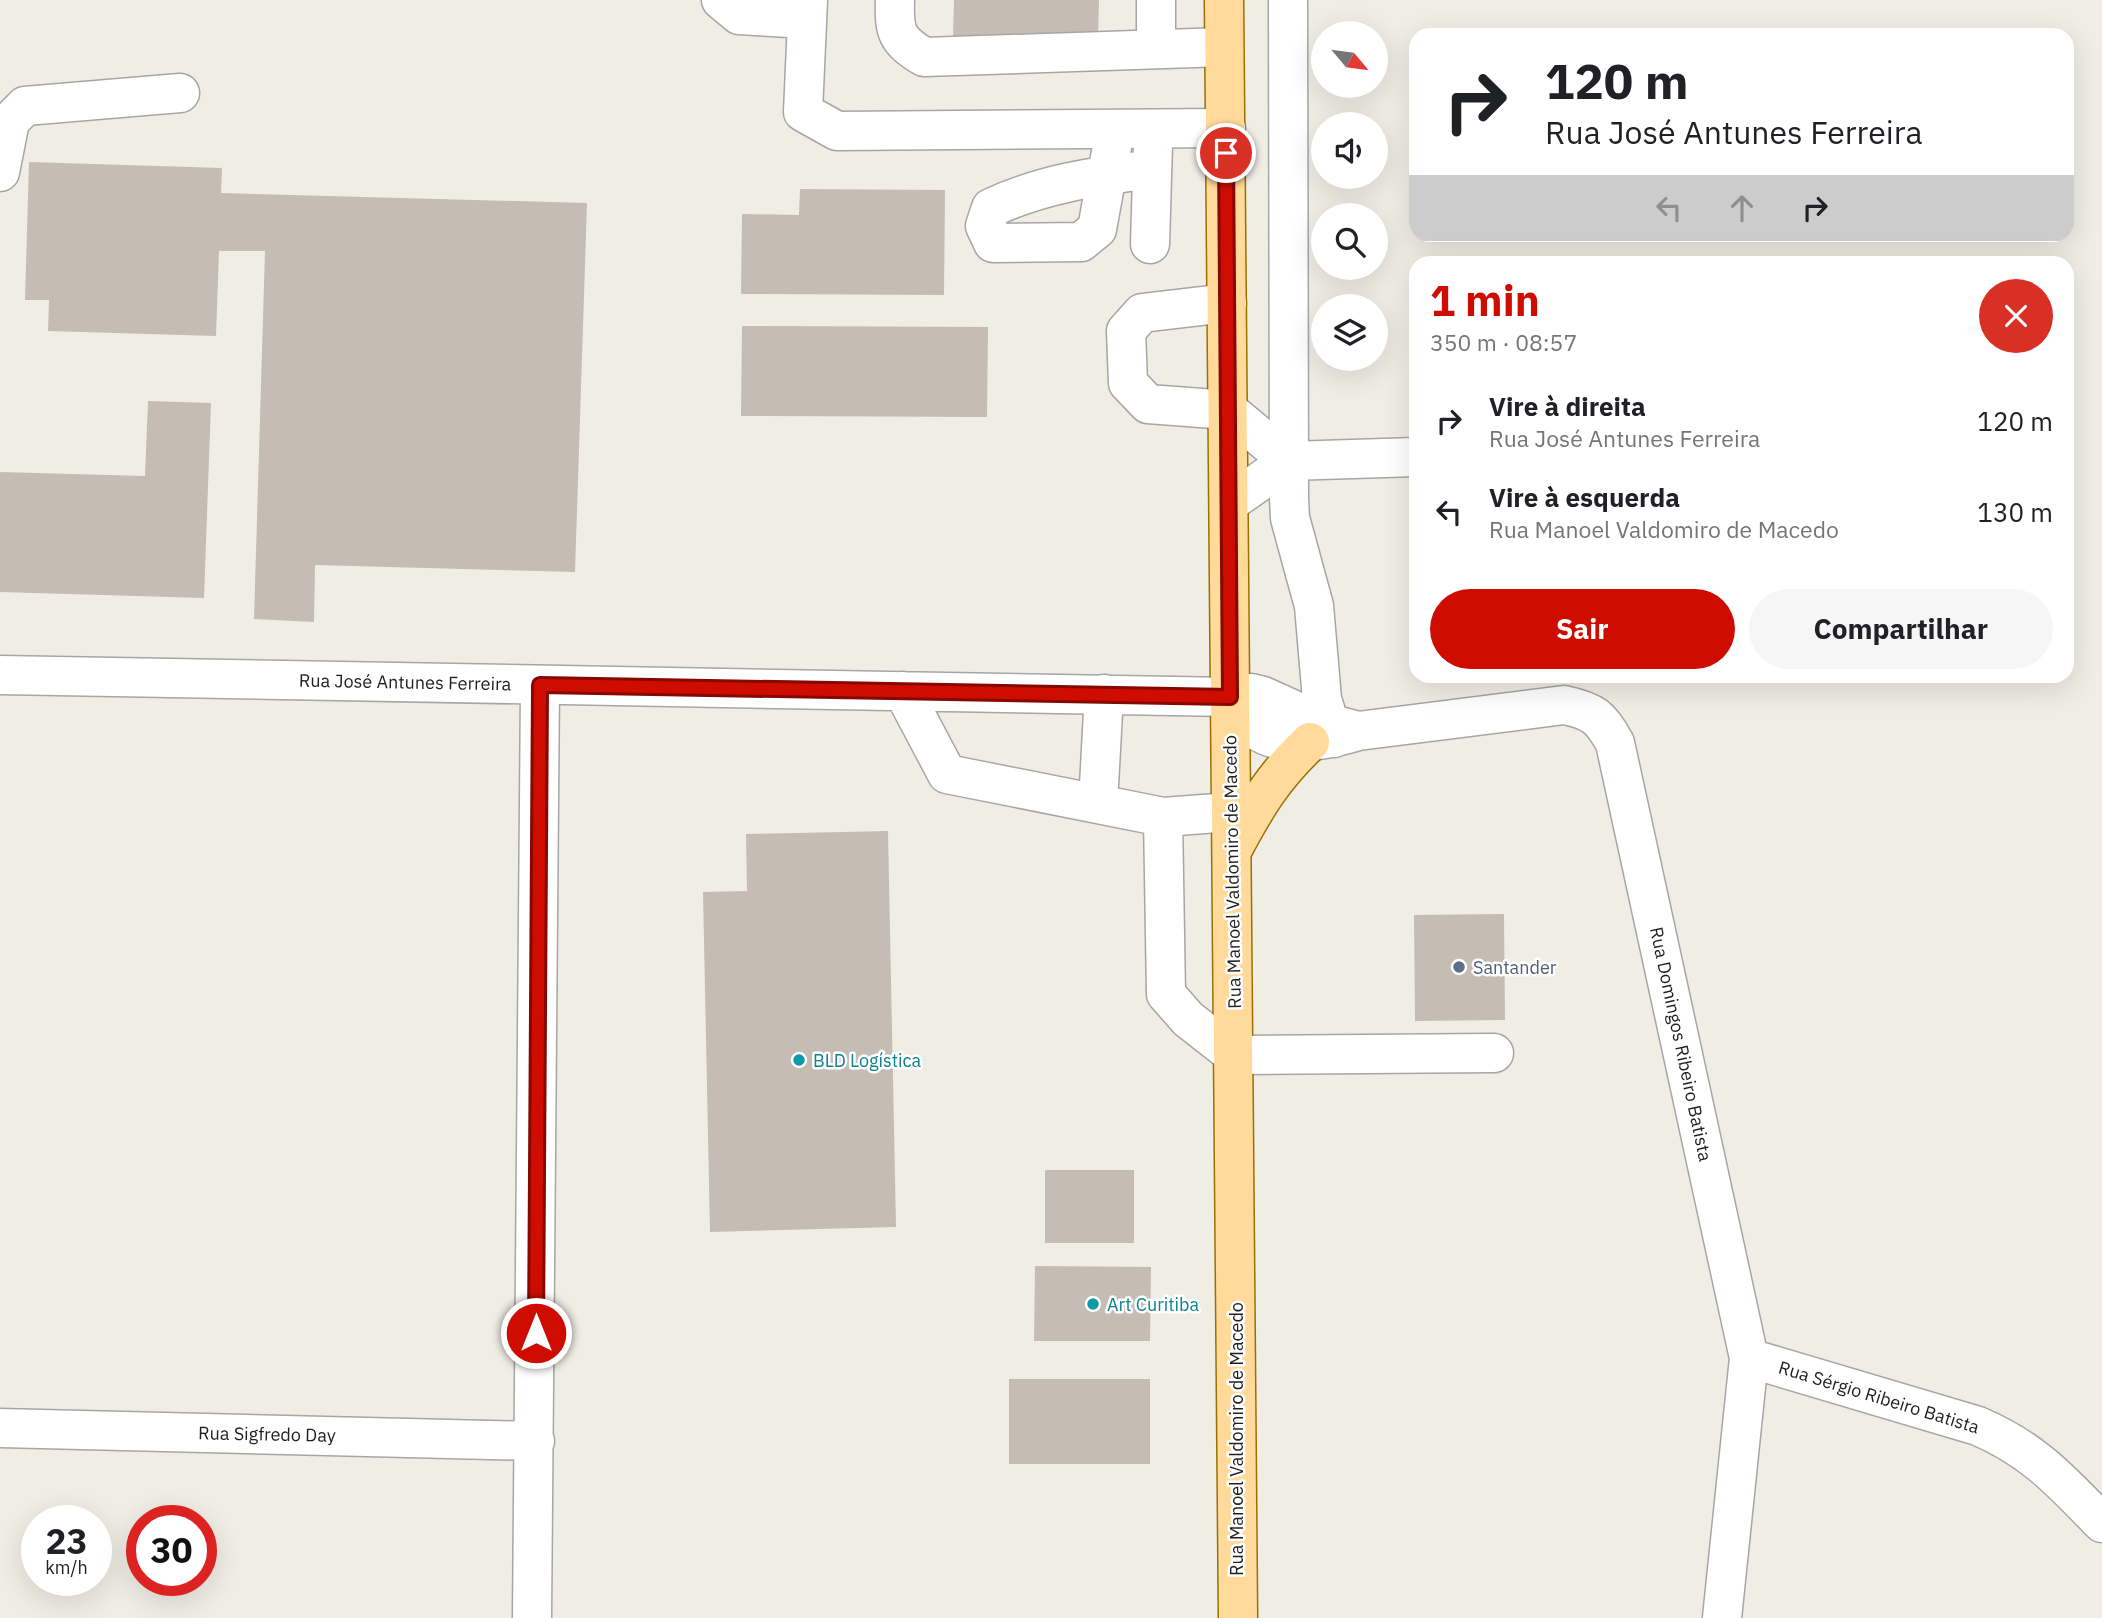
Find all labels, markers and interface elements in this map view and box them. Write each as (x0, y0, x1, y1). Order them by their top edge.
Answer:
north arrow (1311, 21, 1388, 98)
map controls (1311, 21, 1388, 371)
text: 120 m (1545, 49, 1689, 112)
icon: right (1430, 56, 1521, 147)
text: Rua José Antunes Ferreira (1545, 111, 1922, 153)
button: sound (1311, 112, 1388, 189)
pin (1196, 123, 1256, 183)
icon: arrive (1207, 134, 1245, 172)
icon: left (1650, 189, 1688, 227)
icon: ahead (1723, 189, 1761, 227)
icon: right (1796, 189, 1834, 227)
button: search (1311, 203, 1388, 280)
text: 1 min (1430, 273, 1540, 328)
button: close (1979, 279, 2053, 353)
button: layers (1311, 294, 1388, 371)
text: 350 m · 08:57 (1430, 327, 1577, 357)
text: Vire à direita (1489, 389, 1646, 423)
icon: right (1430, 402, 1468, 440)
text: 120 m (1977, 404, 2053, 438)
text: Rua José Antunes Ferreira (1489, 423, 1760, 453)
text: Vire à esquerda (1489, 480, 1680, 514)
icon: left (1430, 493, 1468, 531)
text: 130 m (1977, 495, 2053, 529)
text: Rua Manoel Valdomiro de Macedo (1489, 514, 1839, 544)
button: Sair (1430, 589, 1735, 669)
button: Compartilhar (1749, 589, 2053, 669)
street label: Rua José Antunes Ferreira (299, 669, 512, 695)
street label: Rua Manoel Valdomiro de Macedo (1218, 735, 1246, 1009)
street label: Rua Domingos Ribeiro Batista (1645, 925, 1717, 1164)
place label: Santander (1473, 956, 1557, 979)
marker: Santander (1451, 959, 1467, 975)
place label: BLD Logística (813, 1049, 922, 1072)
marker: BLD Logística (791, 1052, 807, 1068)
place label: Art Curitiba (1107, 1293, 1200, 1316)
position arrow (499, 1296, 573, 1370)
marker: Art Curitiba (1085, 1296, 1101, 1312)
street label: Rua Manoel Valdomiro de Macedo (1225, 1302, 1248, 1576)
street label: Rua Sérgio Ribeiro Batista (1776, 1355, 1983, 1439)
street label: Rua Sigfredo Day (198, 1421, 336, 1447)
speed limit sign: 30 (126, 1505, 217, 1596)
text: 23 (45, 1518, 88, 1564)
text: km/h (45, 1556, 88, 1579)

